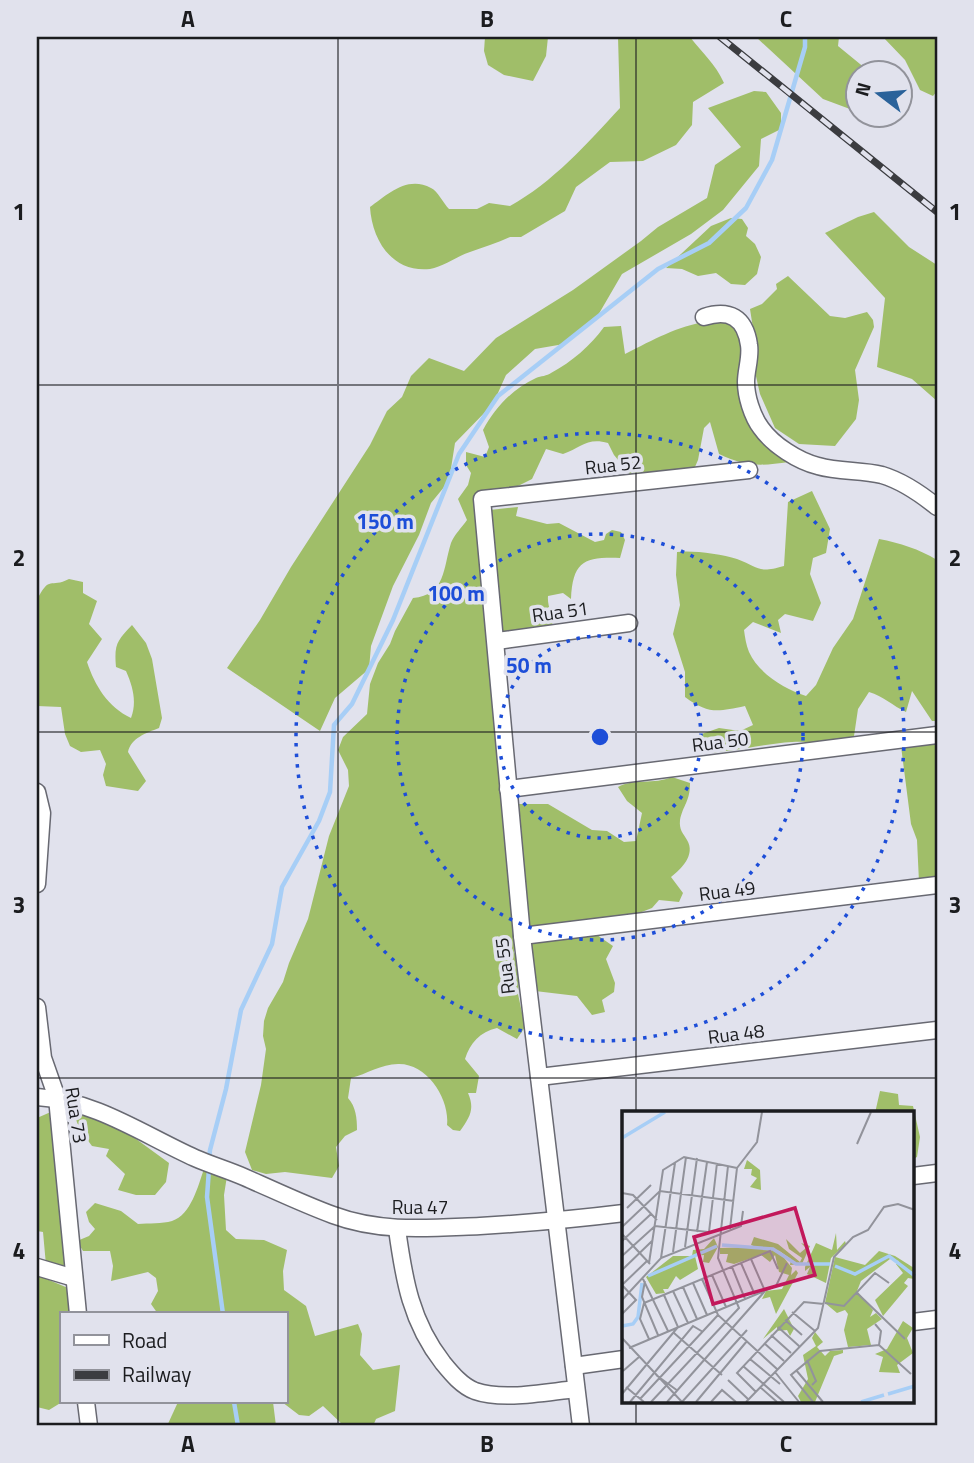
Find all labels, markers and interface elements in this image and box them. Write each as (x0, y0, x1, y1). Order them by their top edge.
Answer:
text: A (181, 1, 195, 36)
text: B (480, 1, 494, 36)
text: C (780, 1, 792, 36)
north arrow (844, 60, 914, 130)
text: N (846, 79, 878, 100)
text: 1 (13, 194, 25, 229)
text: 1 (949, 194, 961, 229)
street label: Rua 52 (583, 447, 643, 481)
text: 150 m (356, 505, 414, 537)
text: 2 (13, 540, 25, 575)
text: 2 (949, 540, 961, 575)
text: 100 m (427, 577, 485, 609)
street label: Rua 51 (530, 593, 590, 629)
text: 50 m (506, 649, 552, 681)
street label: Rua 50 (690, 723, 750, 759)
centre of rings (588, 725, 612, 749)
street label: Rua 49 (697, 872, 757, 908)
text: 3 (13, 887, 25, 922)
text: 3 (949, 887, 961, 922)
street label: Rua 55 (486, 936, 522, 996)
street label: Rua 48 (706, 1015, 766, 1051)
street label: Rua 73 (58, 1085, 96, 1145)
inset map (622, 1111, 914, 1404)
street label: Rua 47 (392, 1192, 448, 1221)
text: 4 (13, 1233, 25, 1268)
text: 4 (949, 1233, 961, 1268)
legend (60, 1312, 287, 1404)
text: Road (122, 1324, 167, 1356)
text: Railway (122, 1358, 191, 1390)
text: A (181, 1426, 195, 1461)
text: B (480, 1426, 494, 1461)
text: C (780, 1426, 792, 1461)

